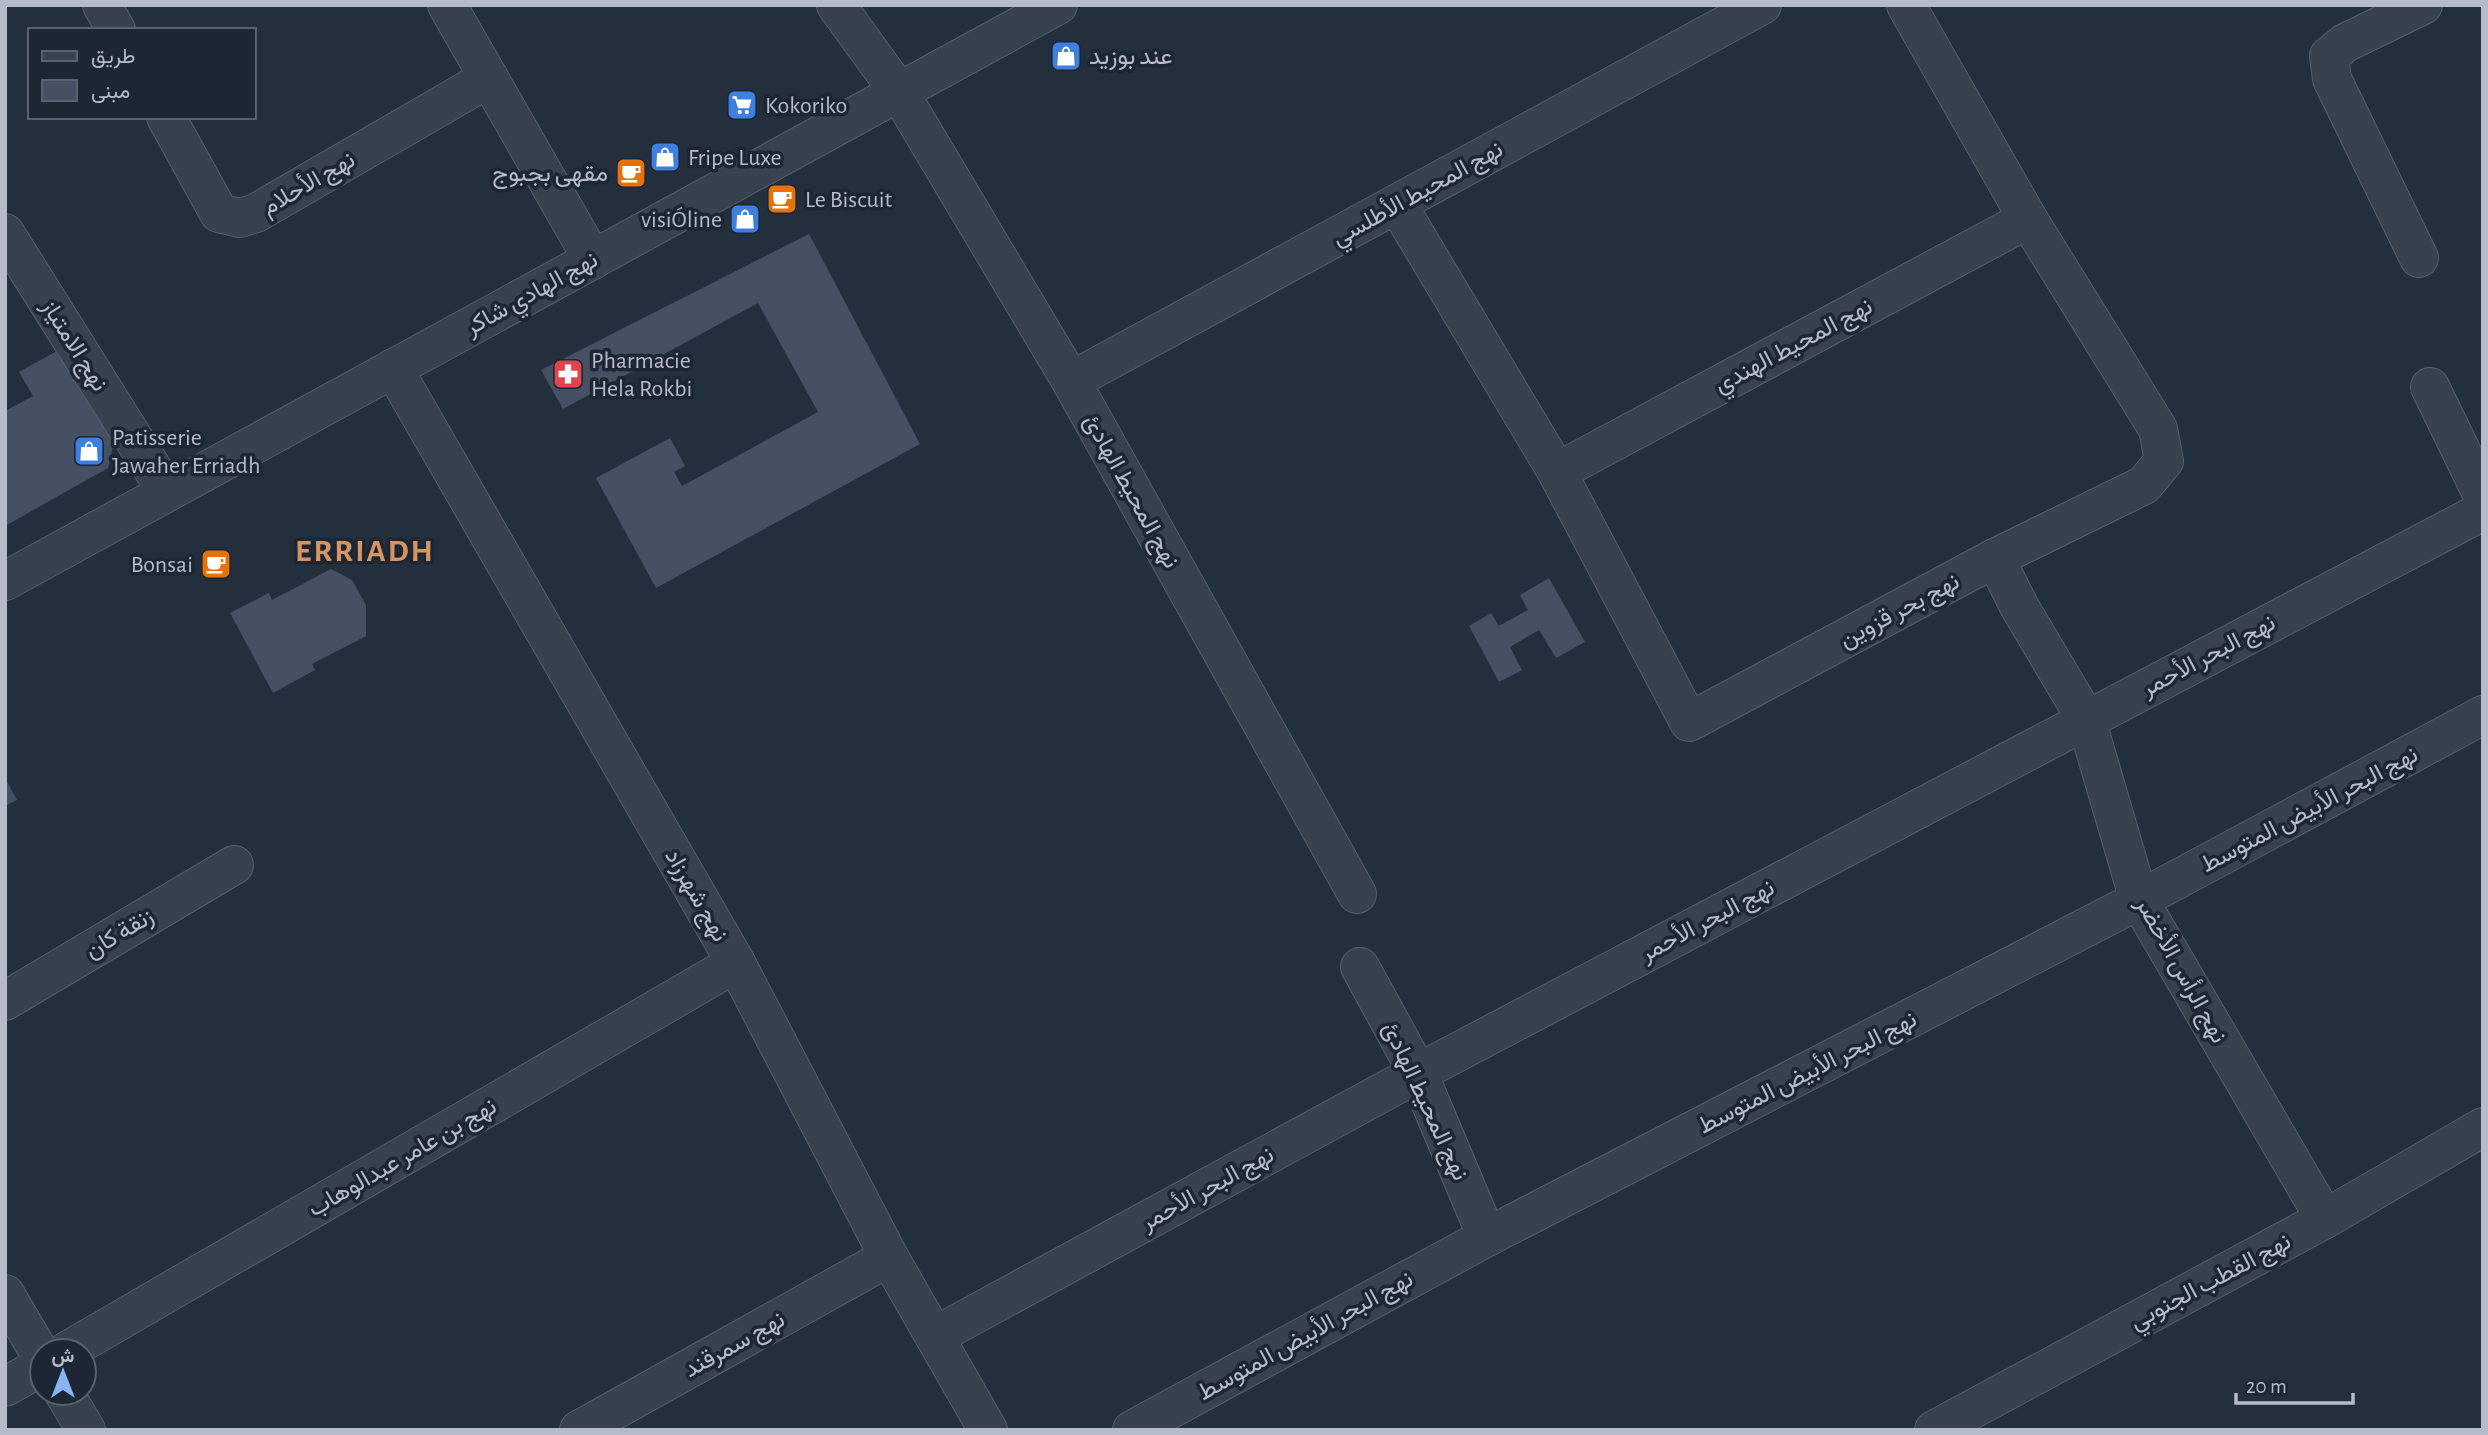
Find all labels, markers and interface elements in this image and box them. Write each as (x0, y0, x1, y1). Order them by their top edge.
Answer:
legend (28, 28, 256, 119)
shop icon: عند بوزيد (1049, 39, 1083, 73)
place label: عند بوزيد (1089, 45, 1173, 71)
text: طريق (91, 46, 136, 69)
text: مبنى (91, 81, 130, 103)
supermarket icon: Kokoriko (725, 88, 759, 122)
place label: Kokoriko (765, 94, 847, 118)
street label: نهج المحيط الأطلسي (1327, 134, 1510, 256)
shop icon: Fripe Luxe (648, 140, 682, 174)
street label: نهج الأحلام (256, 145, 361, 224)
place label: Fripe Luxe (688, 146, 782, 170)
cafe icon: مقهى بجبوج (614, 156, 648, 190)
place label: مقهى بجبوج (492, 162, 608, 189)
cafe icon: Le Biscuit (765, 182, 799, 216)
place label: Le Biscuit (805, 188, 893, 212)
shop icon: visiÓline (728, 202, 762, 236)
place label: visiÓline (641, 206, 722, 232)
street label: نهج الهادي شاكر (460, 248, 605, 346)
street label: نهج المحيط الهندي (1711, 294, 1879, 403)
street label: نهج الامتياز (33, 295, 112, 398)
place label: Pharmacie Hela Rokbi (591, 349, 692, 401)
pharmacy icon: Pharmacie Hela Rokbi (551, 357, 585, 391)
street label: نهج المحيط الهادئ (1075, 410, 1183, 574)
place label: Patisserie Jawaher Erriadh (112, 426, 261, 478)
shop icon: Patisserie Jawaher Erriadh (72, 434, 106, 468)
district label: ERRIADH (295, 535, 435, 567)
cafe icon: Bonsai (199, 547, 233, 581)
place label: Bonsai (131, 553, 193, 577)
street label: نهج بحر قزوين (1836, 569, 1965, 656)
street label: نهج البحر الأحمر (2135, 608, 2281, 705)
street label: نهج البحر الأبيض المتوسط (2196, 740, 2424, 881)
street label: نهج شهرزاد (657, 845, 732, 948)
street label: نهج البحر الأحمر (1634, 873, 1780, 970)
street label: نهج الرأس الأخضر (2127, 891, 2234, 1049)
street label: زنقة كان (81, 904, 159, 965)
street label: نهج البحر الأبيض المتوسط (1693, 1005, 1922, 1142)
street label: نهج المحيط الهادئ (1374, 1018, 1472, 1186)
street label: نهج بن عامر عبدالوهاب (304, 1094, 503, 1225)
street label: نهج البحر الأحمر (1135, 1140, 1280, 1239)
street label: نهج القطب الجنوبي (2126, 1229, 2298, 1340)
street label: نهج البحر الأبيض المتوسط (1192, 1264, 1419, 1409)
street label: نهج سمرقند (680, 1307, 791, 1386)
north arrow (28, 1337, 98, 1407)
text: ش (52, 1347, 75, 1367)
scale bar (2236, 1362, 2353, 1406)
text: 20 m (2246, 1376, 2287, 1397)

